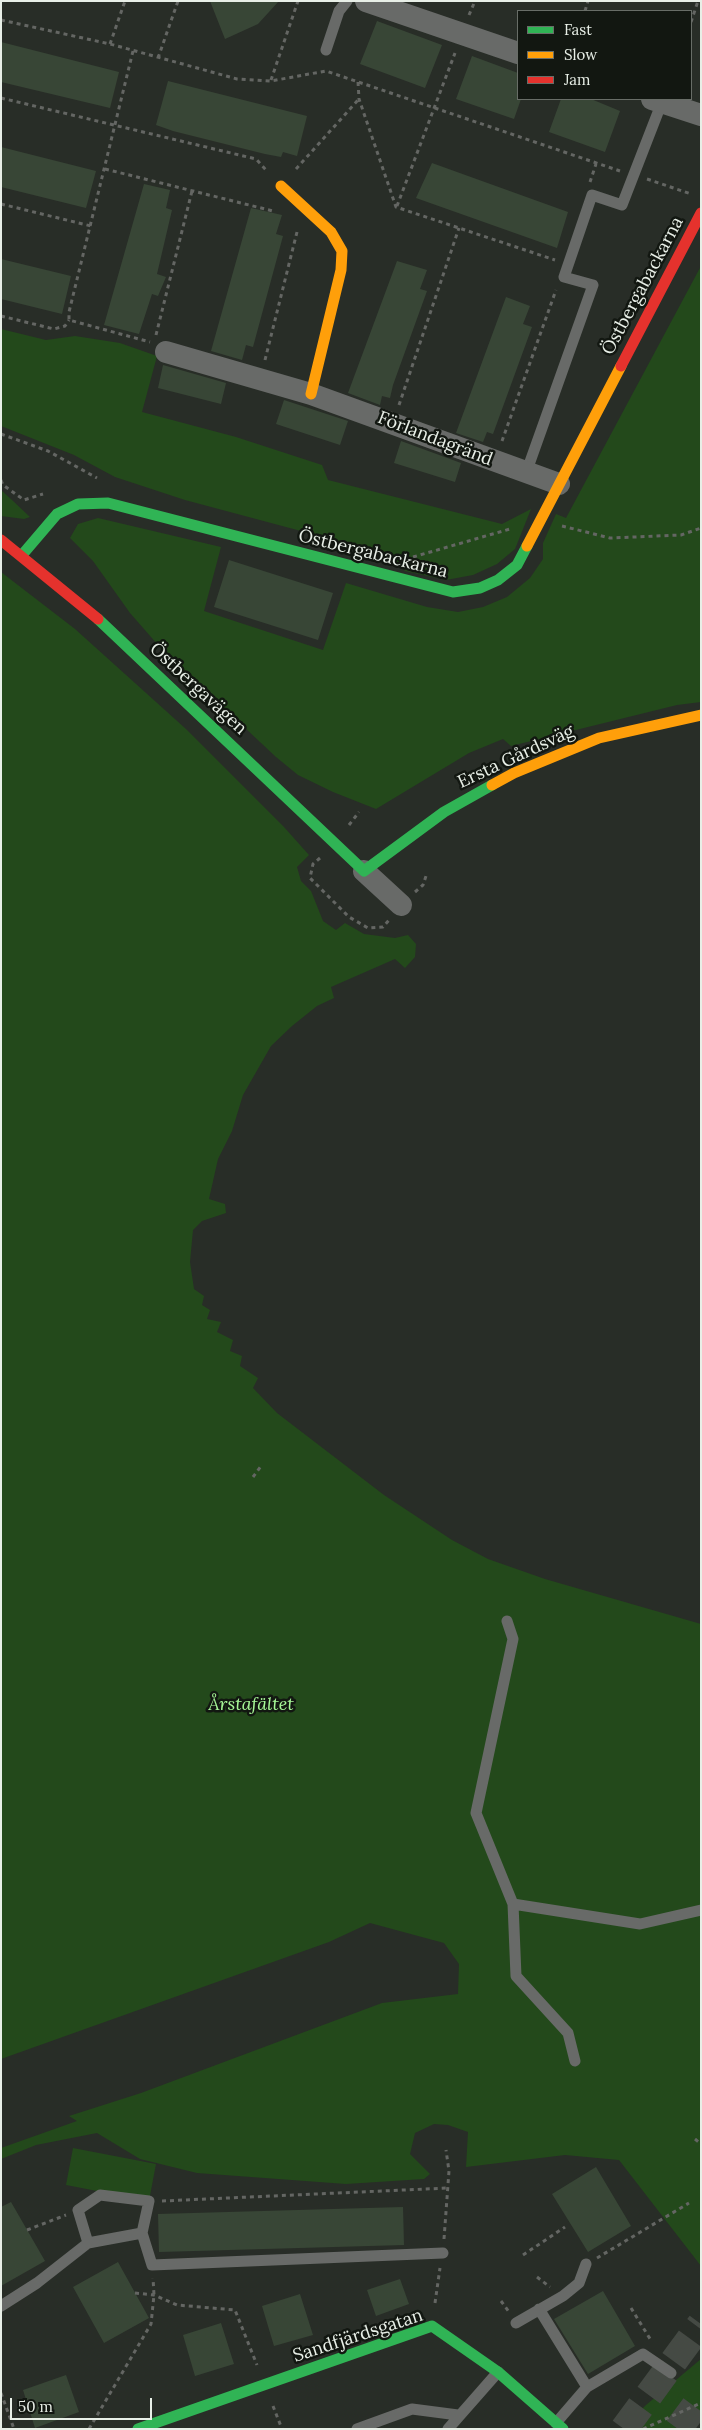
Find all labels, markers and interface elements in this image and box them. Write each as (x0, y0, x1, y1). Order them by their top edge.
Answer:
legend (517, 10, 692, 100)
text: Fast (564, 20, 592, 39)
text: Slow (564, 45, 597, 64)
text: Jam (564, 70, 591, 89)
street label: Östbergabackarna (598, 213, 688, 359)
street label: Förlandagränd (374, 407, 496, 471)
street label: Östbergabackarna (296, 525, 450, 583)
street label: Östbergavägen (145, 638, 251, 740)
street label: Ersta Gårdsväg (454, 721, 578, 793)
park label: Årstafältet (208, 1694, 294, 1716)
street label: Sandfjärdsgatan (290, 2305, 426, 2367)
scale bar (12, 2388, 155, 2420)
text: 50 m (18, 2397, 53, 2416)

